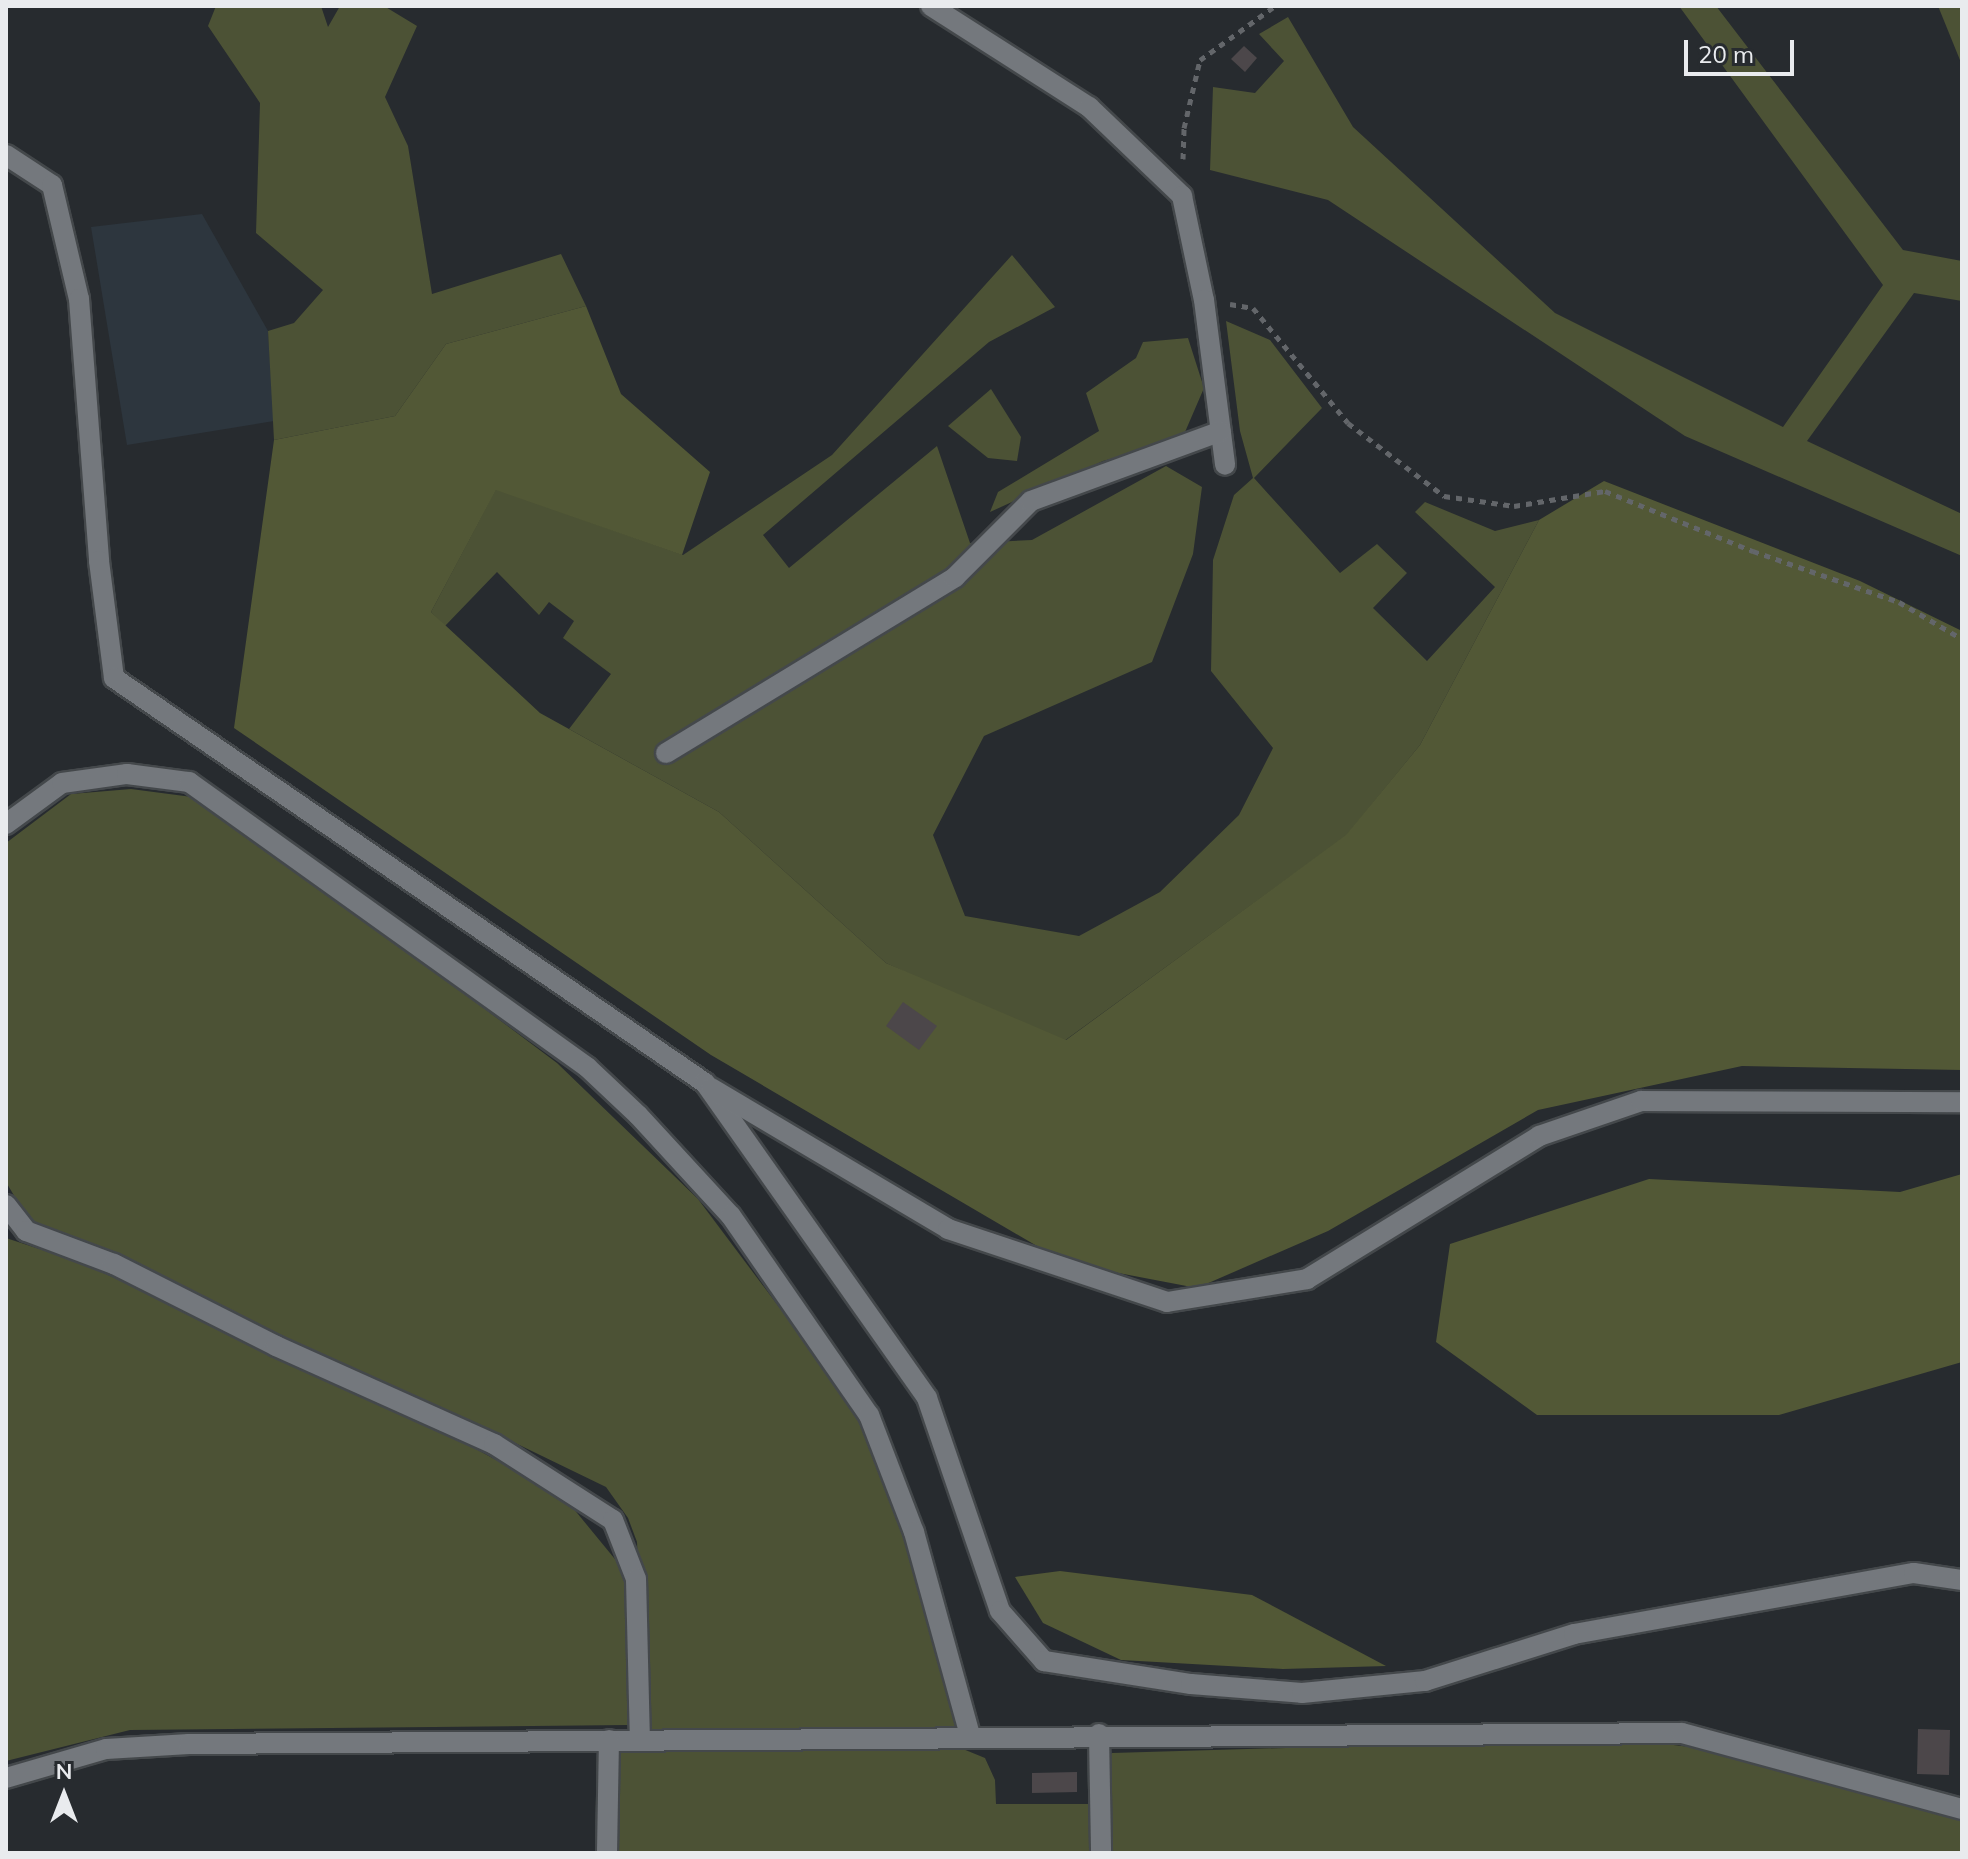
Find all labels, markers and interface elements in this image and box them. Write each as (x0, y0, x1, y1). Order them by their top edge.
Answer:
scale bar (1688, 24, 1798, 74)
text: 20 m (1698, 39, 1754, 69)
north arrow (24, 1755, 104, 1835)
text: N (56, 1757, 72, 1785)

